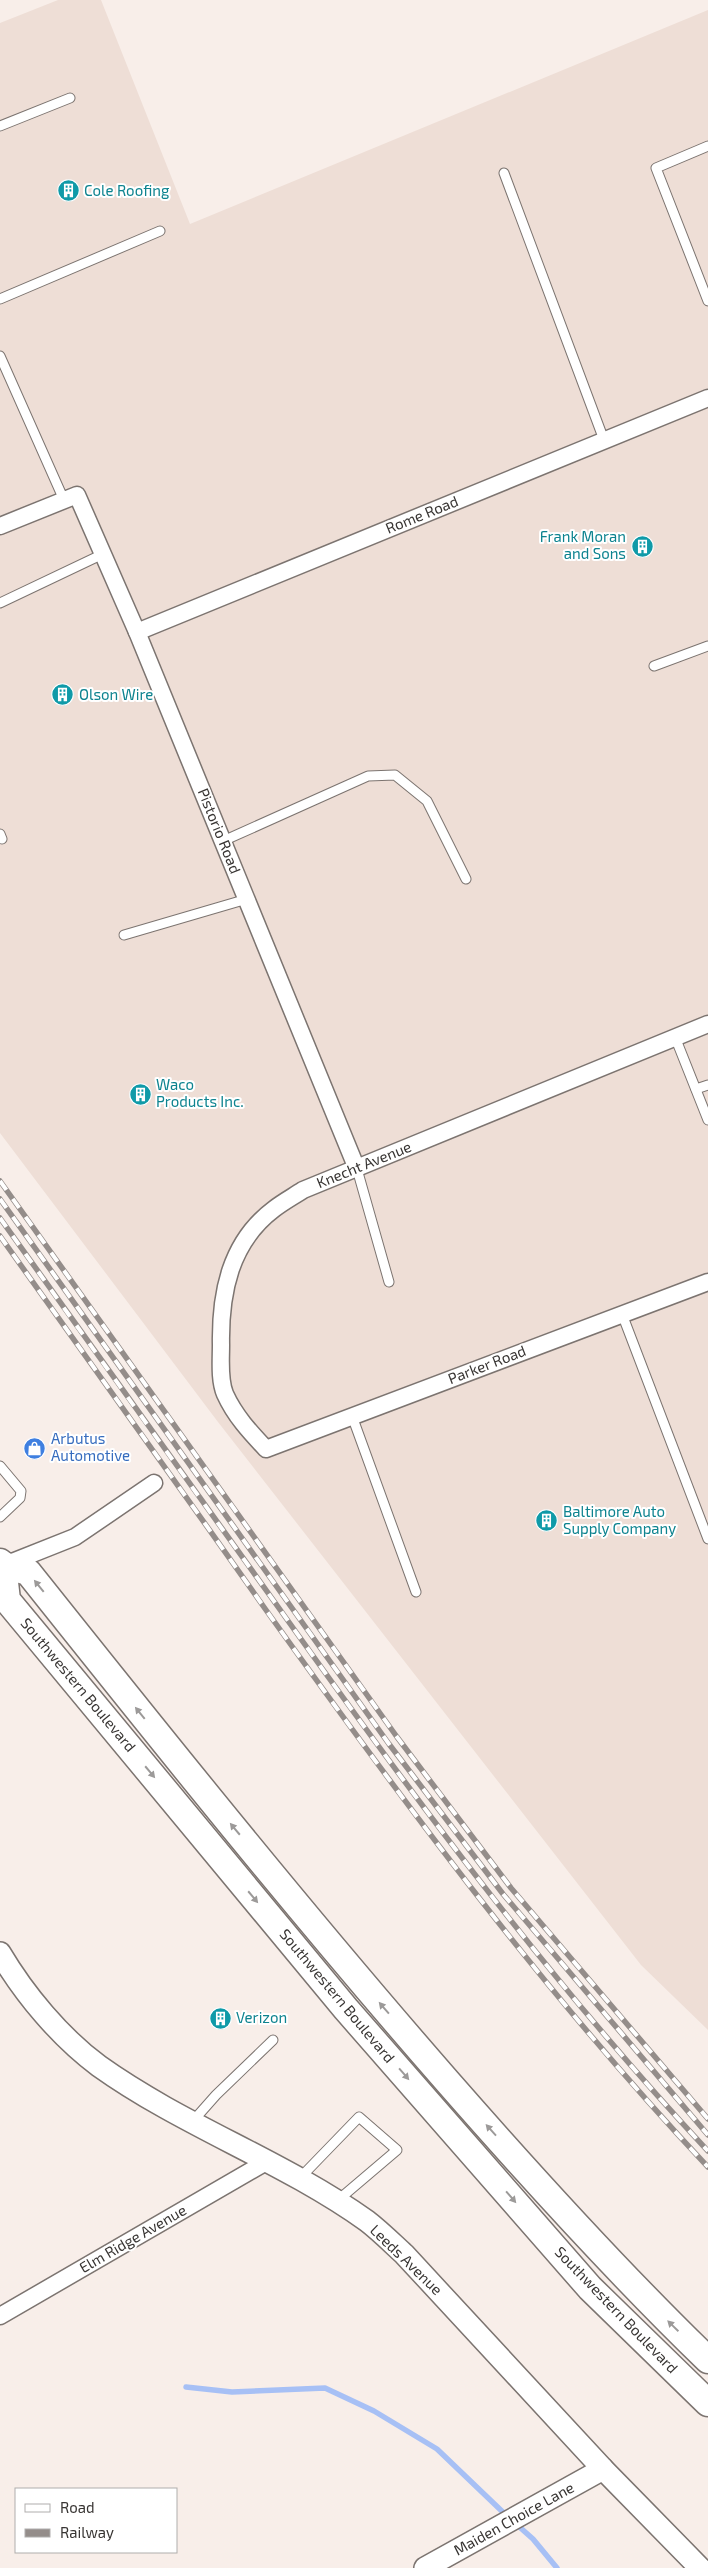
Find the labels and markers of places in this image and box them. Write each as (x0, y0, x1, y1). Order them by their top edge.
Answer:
building icon: Cole Roofing (56, 179, 80, 203)
place label: Cole Roofing (84, 181, 170, 199)
place label: Frank Moran and Sons (540, 527, 626, 562)
building icon: Frank Moran and Sons (630, 534, 654, 558)
building icon: Olson Wire (51, 683, 75, 707)
place label: Olson Wire (79, 685, 153, 703)
place label: Waco Products Inc. (156, 1075, 244, 1110)
building icon: Waco Products Inc. (128, 1082, 152, 1106)
place label: Arbutus Automotive (51, 1429, 130, 1464)
shop icon: Arbutus Automotive (23, 1436, 47, 1460)
place label: Baltimore Auto Supply Company (563, 1502, 676, 1537)
building icon: Baltimore Auto Supply Company (535, 1509, 559, 1533)
building icon: Verizon (208, 2006, 232, 2030)
place label: Verizon (236, 2008, 287, 2026)

